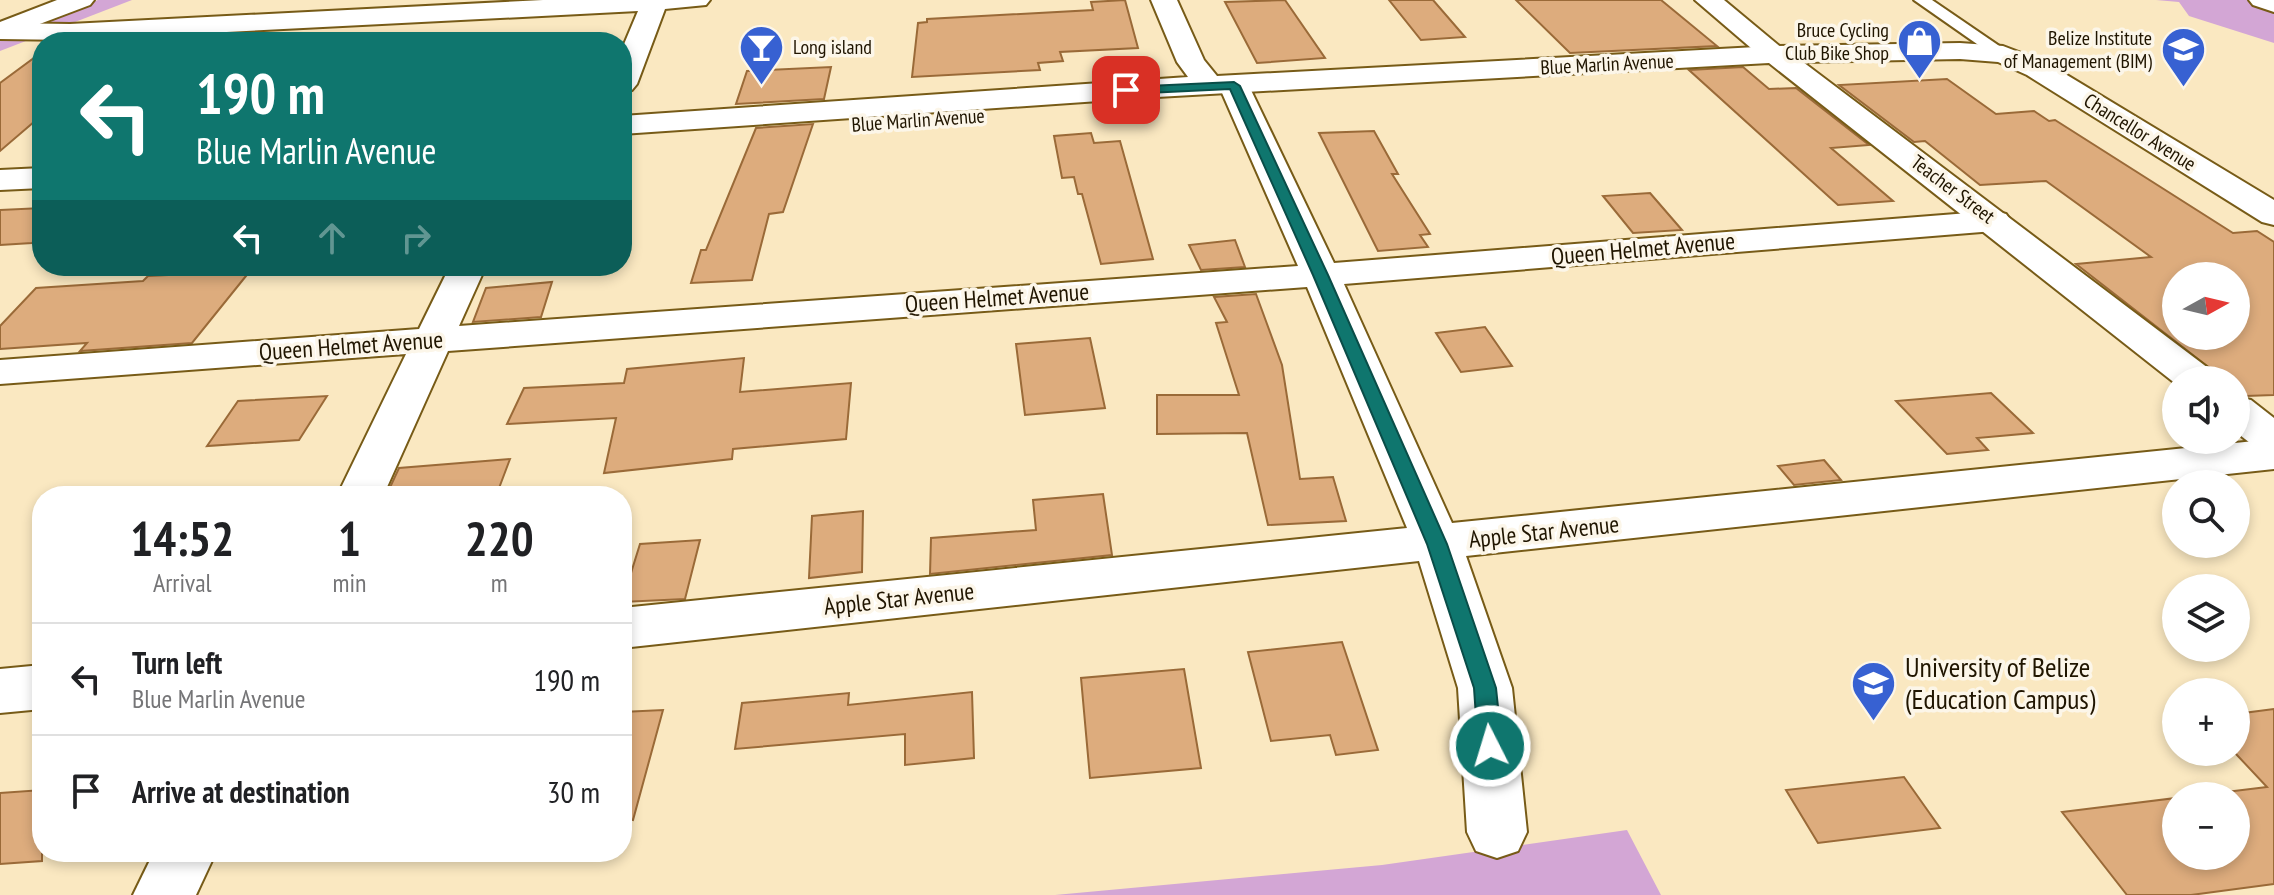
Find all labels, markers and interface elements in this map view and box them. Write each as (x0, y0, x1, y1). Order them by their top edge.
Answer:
place label: Bruce Cycling Club Bike Shop (1785, 17, 1889, 66)
shop icon: Bruce Cycling Club Bike Shop (1896, 17, 1944, 80)
bar icon: Long island (738, 23, 786, 86)
place label: Belize Institute of Management (BIM) (2004, 25, 2152, 74)
school or university icon: Belize Institute of Management (BIM) (2159, 25, 2207, 88)
place label: Long island (793, 34, 872, 60)
street label: Blue Marlin Avenue (1540, 48, 1674, 80)
pin (1092, 56, 1160, 124)
text: 190 m (196, 57, 325, 129)
icon: left (64, 64, 168, 168)
icon: arrive (1104, 68, 1148, 112)
street label: Chancellor Avenue (2079, 87, 2201, 177)
street label: Blue Marlin Avenue (850, 102, 986, 138)
text: Blue Marlin Avenue (196, 127, 436, 174)
street label: Teacher Street (1906, 149, 2001, 229)
icon: left (226, 216, 270, 260)
icon: ahead (310, 216, 354, 260)
icon: right (394, 216, 438, 260)
street label: Queen Helmet Avenue (1550, 225, 1736, 272)
north arrow (2162, 262, 2250, 350)
map controls (2162, 262, 2250, 870)
street label: Queen Helmet Avenue (904, 276, 1090, 319)
street label: Queen Helmet Avenue (258, 324, 444, 367)
button: sound (2162, 366, 2250, 454)
button: search (2162, 470, 2250, 558)
text: 14:52 (130, 507, 234, 569)
text: 1 (338, 507, 361, 569)
text: 220 (465, 507, 534, 569)
street label: Apple Star Avenue (1467, 508, 1621, 555)
text: Arrival (153, 566, 212, 599)
text: min (332, 566, 366, 599)
text: m (491, 566, 508, 599)
button: layers (2162, 574, 2250, 662)
street label: Apple Star Avenue (822, 575, 976, 622)
text: Turn left (132, 643, 222, 682)
place label: University of Belize (Education Campus) (1905, 648, 2096, 717)
icon: left (64, 657, 108, 701)
school or university icon: University of Belize (Education Campus) (1850, 659, 1898, 722)
text: 190 m (534, 660, 600, 699)
button: + (2162, 678, 2250, 766)
text: Blue Marlin Avenue (132, 682, 306, 715)
position arrow (1448, 704, 1532, 788)
icon: arrive (64, 769, 108, 813)
text: Arrive at destination (132, 772, 350, 811)
text: 30 m (547, 772, 600, 811)
button: − (2162, 782, 2250, 870)

